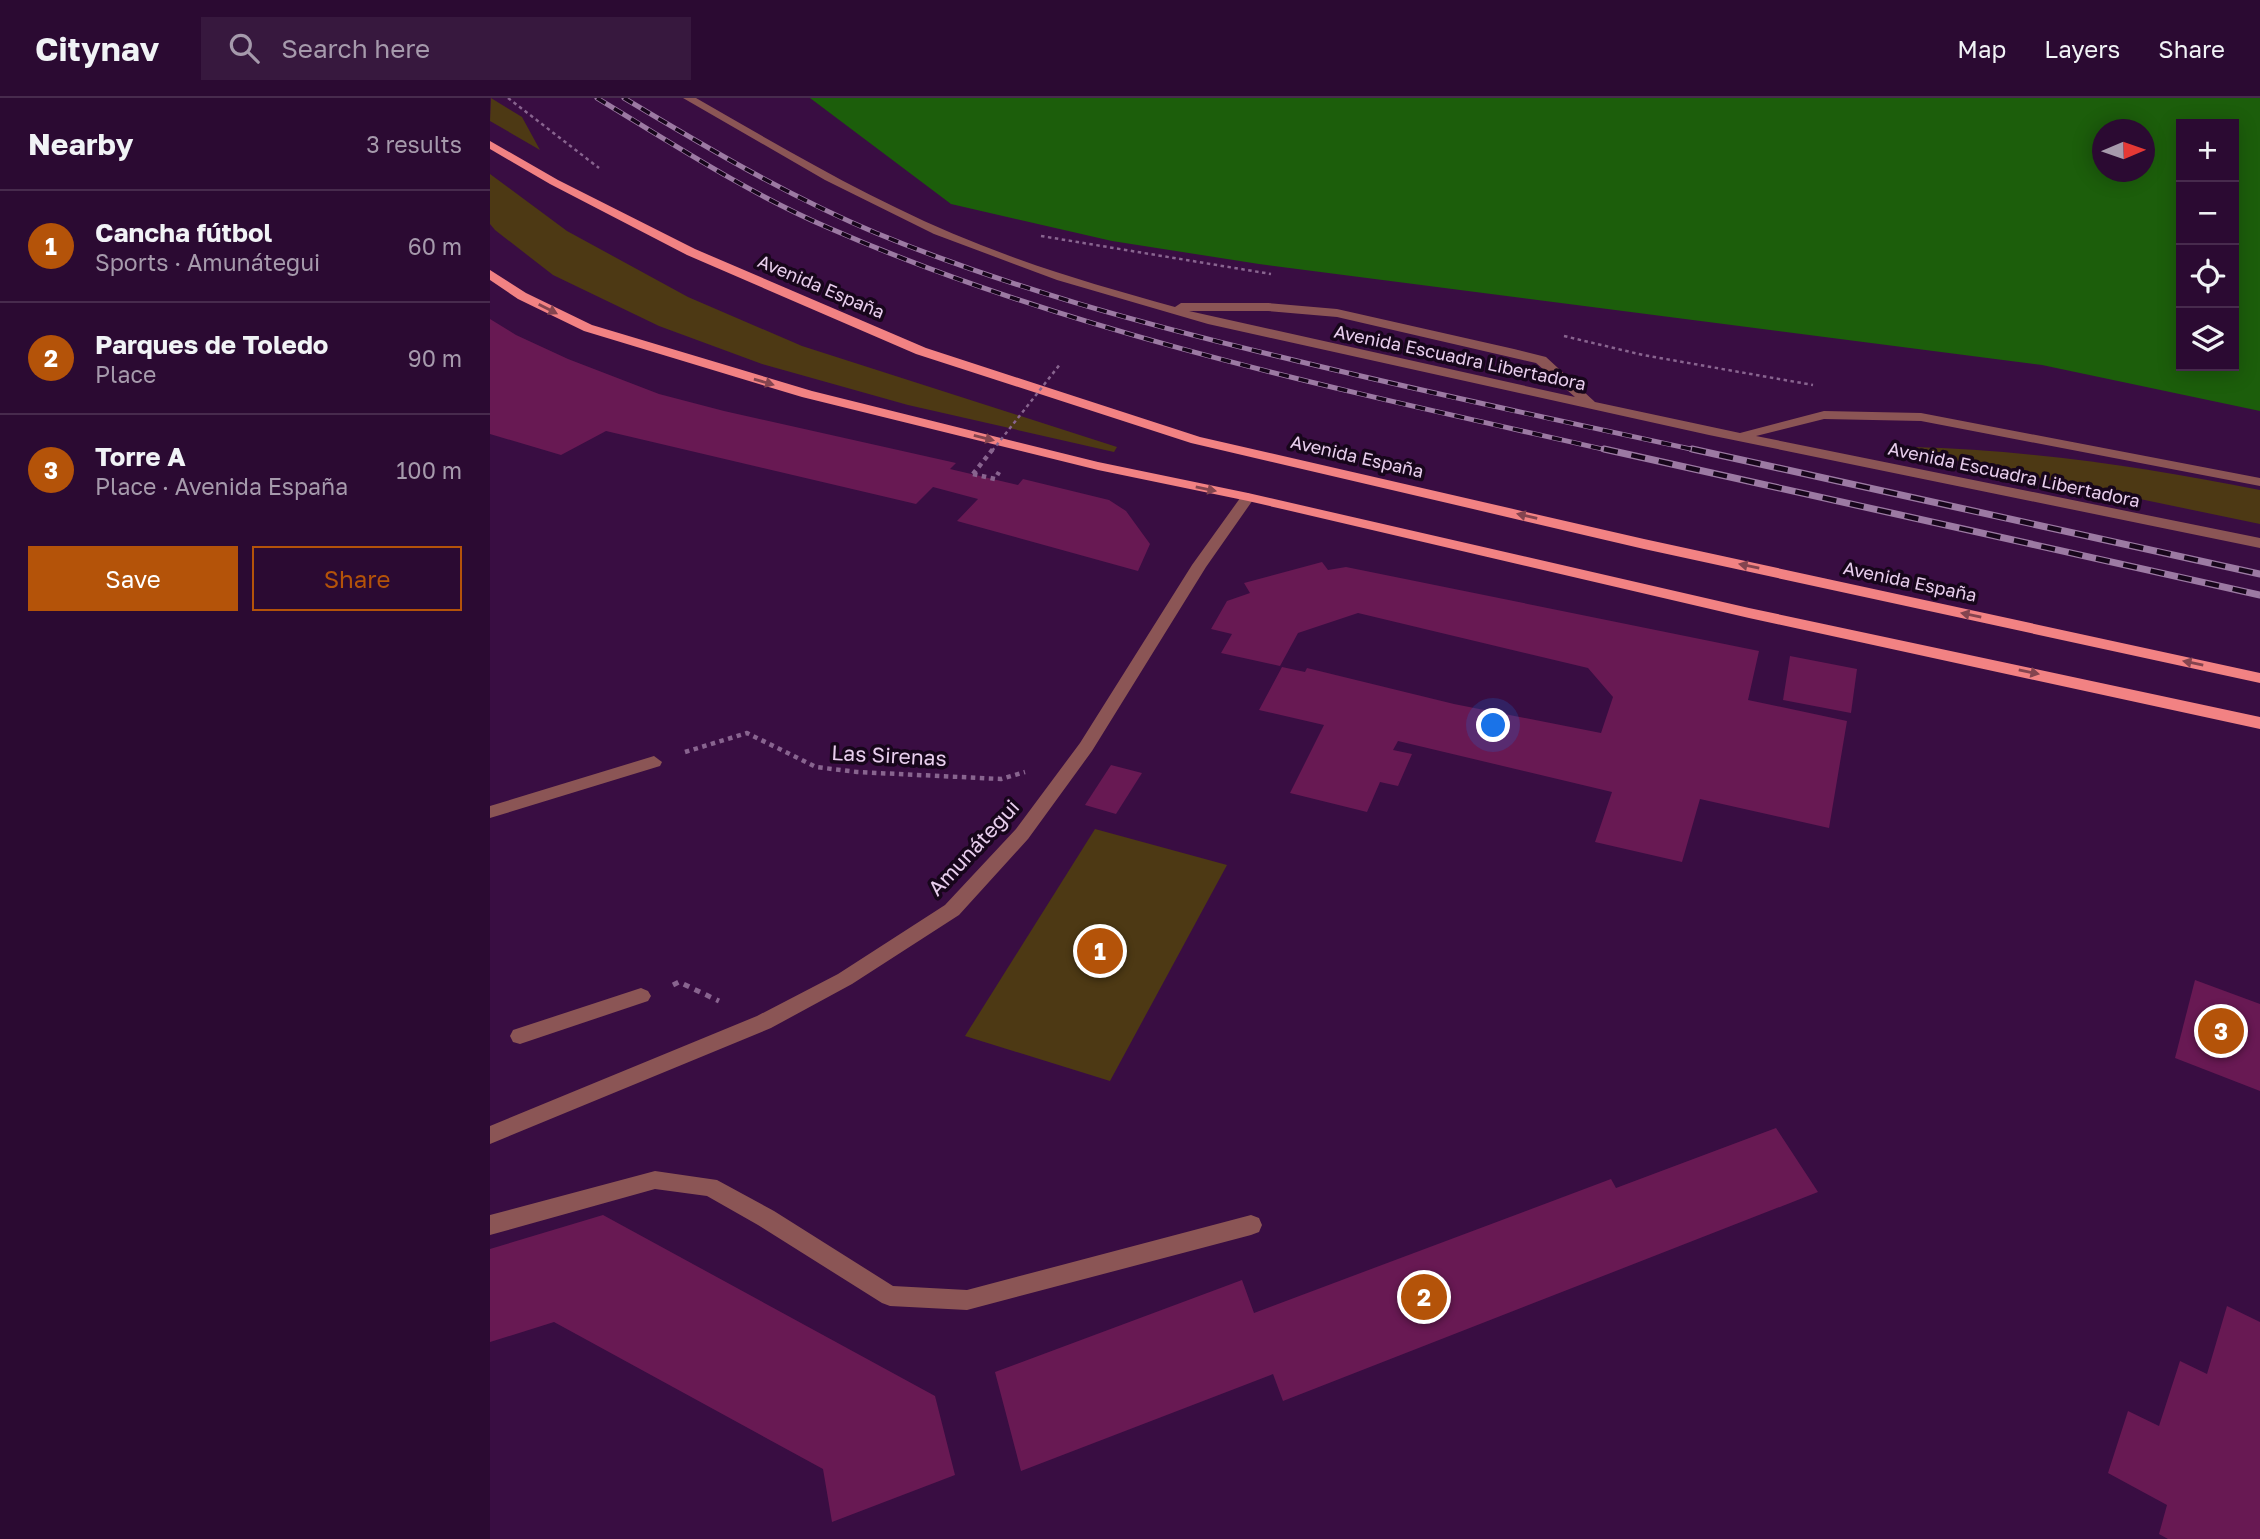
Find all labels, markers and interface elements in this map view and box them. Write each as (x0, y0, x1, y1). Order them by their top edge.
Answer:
search box (201, 17, 691, 80)
text: Citynav (35, 29, 159, 68)
icon: search (225, 29, 263, 67)
text: Search here (281, 33, 430, 64)
text: Map (1957, 34, 2006, 63)
text: Layers (2044, 34, 2120, 63)
text: Share (2158, 34, 2225, 63)
north arrow (2092, 119, 2155, 182)
map controls (2176, 119, 2239, 371)
button: + (2176, 119, 2239, 182)
text: Nearby (28, 126, 133, 162)
text: 3 results (366, 130, 462, 158)
button: − (2176, 182, 2239, 245)
text: Cancha fútbol (95, 217, 272, 248)
text: 1 (45, 232, 57, 260)
text: 60 m (408, 232, 462, 260)
button: locate (2176, 245, 2239, 308)
text: Sports · Amunátegui (95, 248, 320, 276)
street label: Avenida España (755, 249, 888, 323)
one-way arrow (538, 304, 558, 315)
button: layers (2176, 308, 2239, 371)
street label: Avenida Escuadra Libertadora (1332, 320, 1588, 394)
text: Parques de Toledo (95, 329, 328, 360)
text: 2 (44, 344, 58, 372)
text: 90 m (408, 344, 462, 372)
text: Place (95, 360, 156, 388)
one-way arrow (753, 377, 774, 387)
street label: Avenida España (1289, 430, 1426, 482)
one-way arrow (973, 433, 995, 444)
street label: Avenida Escuadra Libertadora (1886, 437, 2142, 511)
text: Torre A (95, 441, 186, 472)
text: 3 (44, 456, 58, 484)
text: 100 m (396, 456, 462, 484)
text: Place · Avenida España (95, 472, 348, 500)
one-way arrow (1195, 483, 1217, 494)
one-way arrow (1516, 511, 1538, 522)
button: Save (28, 546, 238, 611)
button: Share (252, 546, 462, 611)
street label: Avenida España (1842, 556, 1979, 606)
one-way arrow (1738, 561, 1760, 572)
one-way arrow (1960, 609, 1982, 620)
one-way arrow (2182, 658, 2204, 669)
one-way arrow (2018, 667, 2040, 678)
your location (1476, 708, 1510, 742)
street label: Las Sirenas (831, 739, 947, 771)
street label: Amunátegui (922, 794, 1024, 901)
pin: 1 (1077, 925, 1123, 977)
pin: 3 (2198, 1005, 2244, 1057)
pin: 2 (1401, 1271, 1447, 1323)

